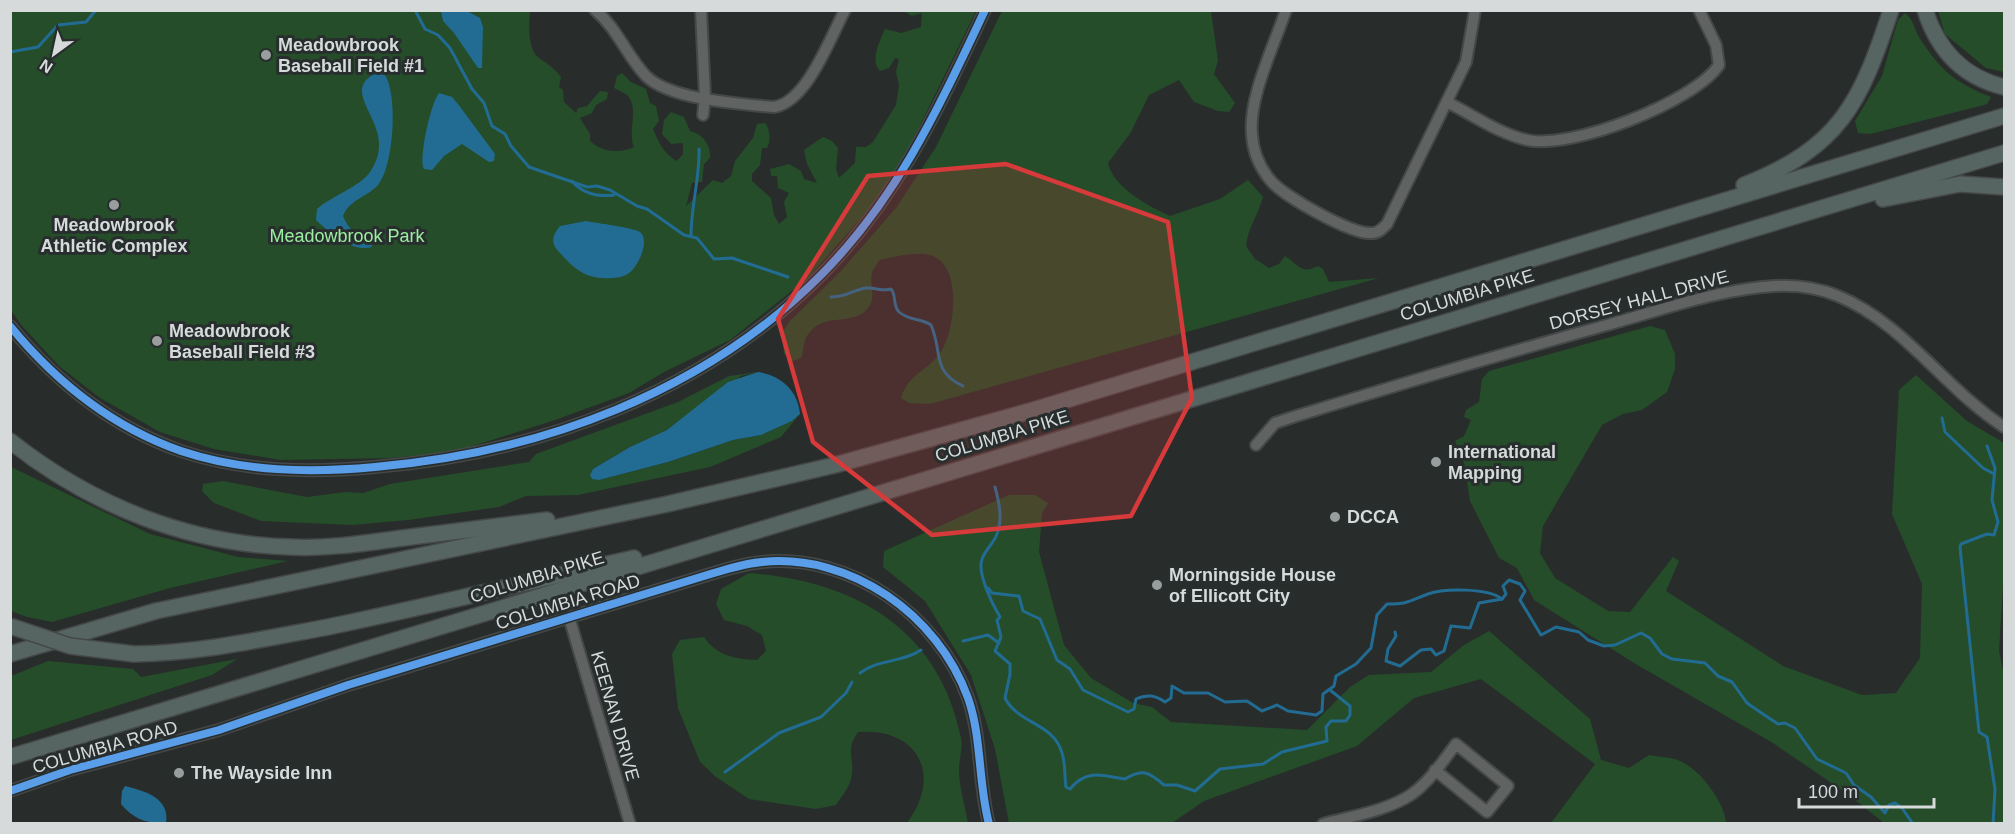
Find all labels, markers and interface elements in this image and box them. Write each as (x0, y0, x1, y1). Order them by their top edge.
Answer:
north arrow (24, 24, 84, 84)
place label: Meadowbrook Baseball Field #1 (278, 35, 424, 76)
marker: Meadowbrook Baseball Field #1 (259, 48, 273, 62)
text: N (37, 56, 56, 76)
marker: Meadowbrook Athletic Complex (107, 198, 121, 212)
place label: Meadowbrook Athletic Complex (40, 215, 188, 256)
park label: Meadowbrook Park (269, 226, 426, 246)
street label: COLUMBIA PIKE (1398, 265, 1536, 325)
street label: DORSEY HALL DRIVE (1547, 266, 1731, 334)
place label: Meadowbrook Baseball Field #3 (169, 321, 315, 362)
marker: Meadowbrook Baseball Field #3 (150, 334, 164, 348)
street label: COLUMBIA PIKE (933, 406, 1071, 466)
place label: International Mapping (1448, 442, 1556, 483)
marker: International Mapping (1429, 455, 1443, 469)
place label: DCCA (1347, 507, 1399, 527)
marker: DCCA (1328, 510, 1342, 524)
street label: COLUMBIA PIKE (468, 547, 606, 607)
place label: Morningside House of Ellicott City (1169, 565, 1336, 606)
street label: COLUMBIA ROAD (493, 571, 643, 633)
marker: Morningside House of Ellicott City (1150, 578, 1164, 592)
street label: KEENAN DRIVE (587, 649, 643, 783)
street label: COLUMBIA ROAD (30, 717, 180, 777)
place label: The Wayside Inn (191, 763, 332, 783)
marker: The Wayside Inn (172, 766, 186, 780)
scale bar (1799, 771, 1934, 809)
text: 100 m (1808, 782, 1858, 802)

